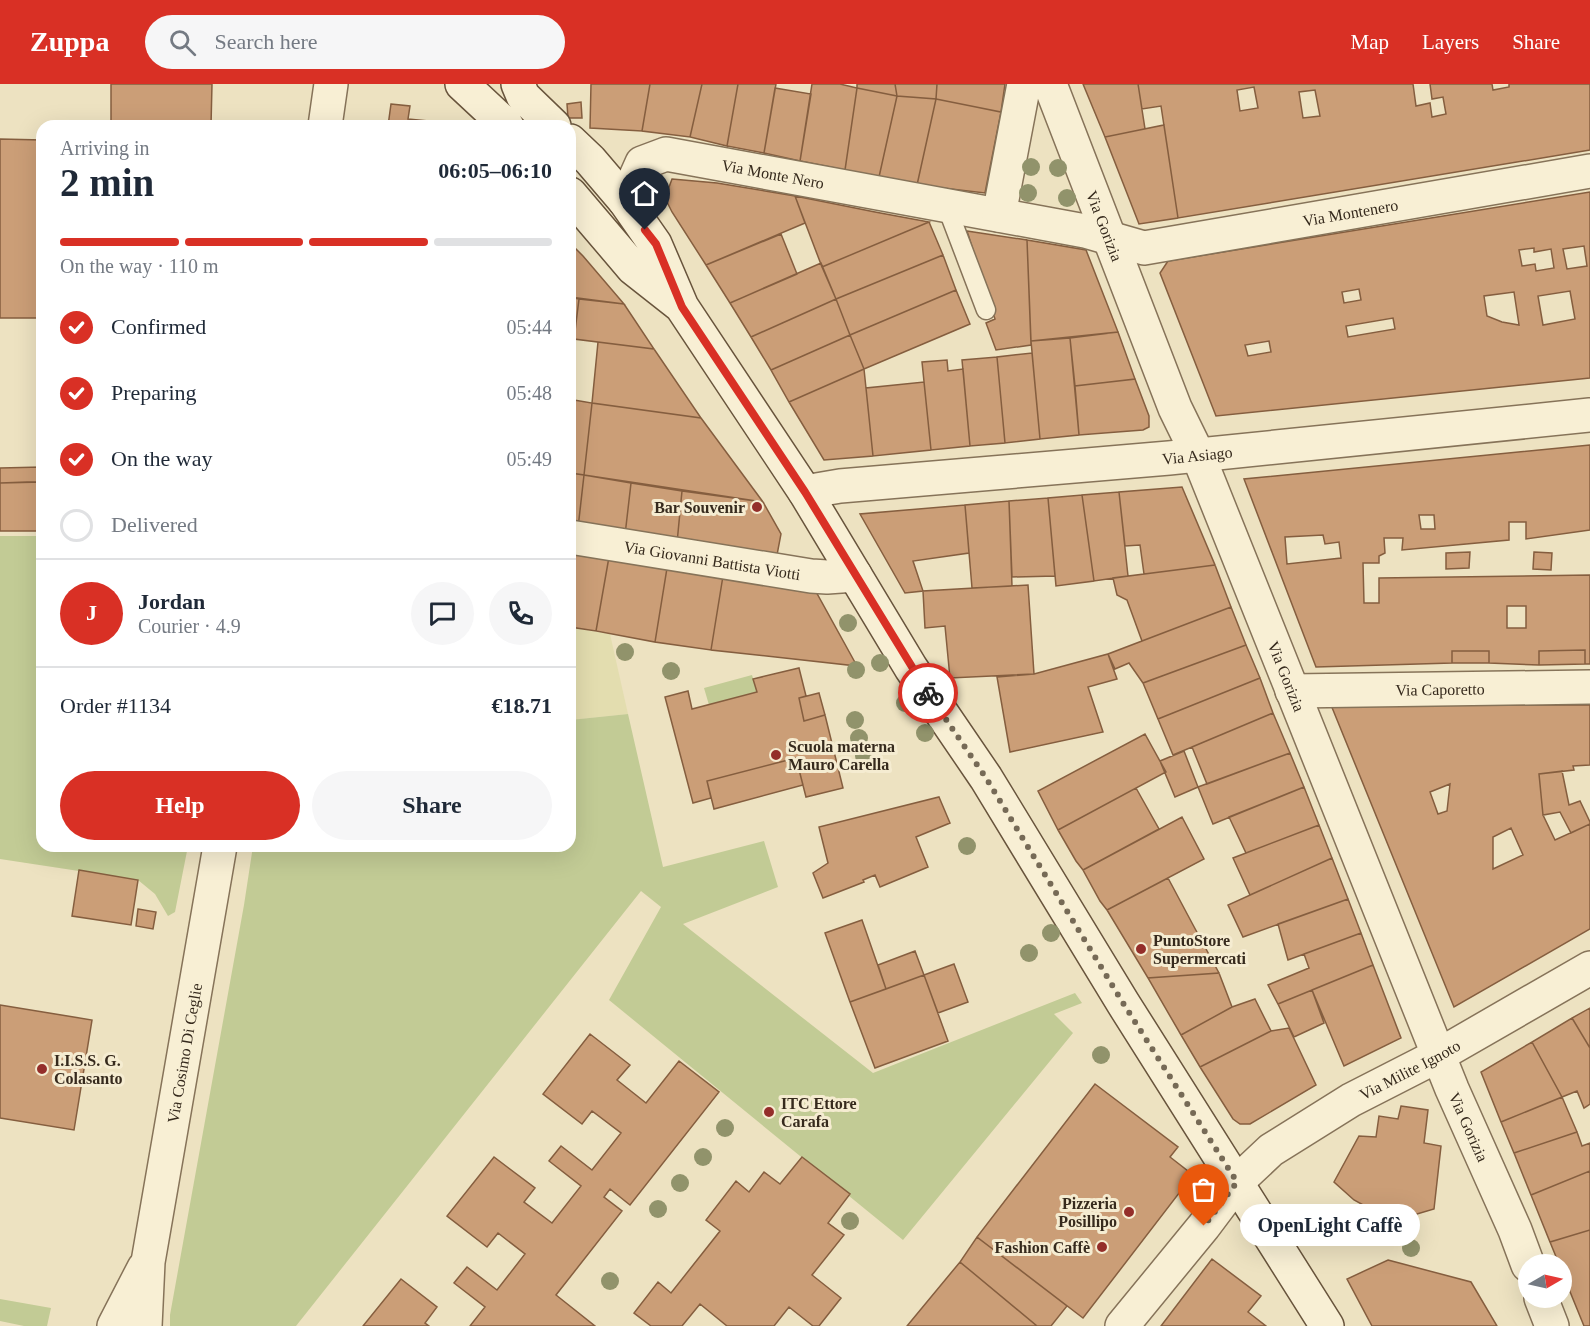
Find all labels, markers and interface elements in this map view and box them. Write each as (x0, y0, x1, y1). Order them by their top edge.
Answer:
search box (145, 15, 565, 69)
text: Zuppa (30, 26, 109, 57)
icon: search (166, 26, 199, 59)
text: Search here (214, 29, 318, 54)
text: Map (1351, 30, 1389, 54)
text: Layers (1422, 30, 1479, 54)
text: Share (1512, 30, 1560, 54)
text: Arriving in (60, 137, 149, 159)
street label: Via Monte Nero (720, 156, 826, 192)
text: 06:05–06:10 (438, 158, 552, 183)
text: 2 min (60, 161, 154, 204)
pin (619, 168, 670, 230)
icon: home (628, 177, 661, 210)
street label: Via Gorizia (1083, 188, 1126, 264)
street label: Via Montenero (1301, 196, 1399, 229)
text: On the way · 110 m (60, 255, 219, 277)
icon: check (60, 311, 93, 344)
text: Confirmed (111, 314, 206, 339)
text: 05:44 (506, 316, 552, 338)
icon: check (60, 377, 93, 410)
text: Preparing (111, 380, 197, 405)
text: 05:48 (506, 382, 552, 404)
icon: check (60, 443, 93, 476)
street label: Via Asiago (1161, 444, 1233, 468)
text: On the way (111, 446, 212, 471)
text: 05:49 (506, 448, 552, 470)
place label: Bar Souvenir (654, 499, 745, 516)
marker: Bar Souvenir (750, 500, 764, 514)
text: Delivered (111, 512, 198, 537)
street label: Via Giovanni Battista Viotti (622, 538, 802, 583)
button: chat (411, 582, 474, 645)
button: phone (489, 582, 552, 645)
text: Jordan (138, 589, 205, 614)
text: J (86, 600, 97, 625)
text: Courier · 4.9 (138, 615, 241, 637)
street label: Via Gorizia (1265, 639, 1308, 714)
courier (898, 663, 958, 723)
icon: bike (912, 677, 945, 710)
street label: Via Caporetto (1395, 680, 1485, 699)
text: Order #1134 (60, 693, 171, 718)
text: €18.71 (492, 693, 552, 718)
place label: Scuola materna Mauro Carella (788, 738, 895, 773)
marker: Scuola materna Mauro Carella (769, 748, 783, 762)
button: Help (60, 771, 300, 840)
button: Share (312, 771, 552, 840)
place label: PuntoStore Supermercati (1153, 932, 1247, 968)
marker: PuntoStore Supermercati (1134, 942, 1148, 956)
street label: Via Cosimo Di Ceglie (164, 982, 205, 1125)
street label: Via Milite Ignoto (1357, 1037, 1463, 1103)
place label: I.I.S.S. G. Colasanto (54, 1052, 122, 1087)
marker: I.I.S.S. G. Colasanto (35, 1062, 49, 1076)
street label: Via Gorizia (1446, 1090, 1491, 1164)
place label: ITC Ettore Carafa (781, 1095, 857, 1130)
marker: ITC Ettore Carafa (762, 1105, 776, 1119)
pin (1178, 1164, 1229, 1226)
icon: bag (1187, 1173, 1220, 1206)
place label: Pizzeria Posillipo (1058, 1195, 1117, 1231)
marker: Pizzeria Posillipo (1122, 1205, 1136, 1219)
callout: OpenLight Caffè (1240, 1205, 1420, 1247)
text: OpenLight Caffè (1258, 1214, 1403, 1236)
place label: Fashion Caffè (994, 1239, 1090, 1256)
marker: Fashion Caffè (1095, 1240, 1109, 1254)
north arrow (1518, 1254, 1572, 1308)
map controls (1518, 1254, 1572, 1308)

